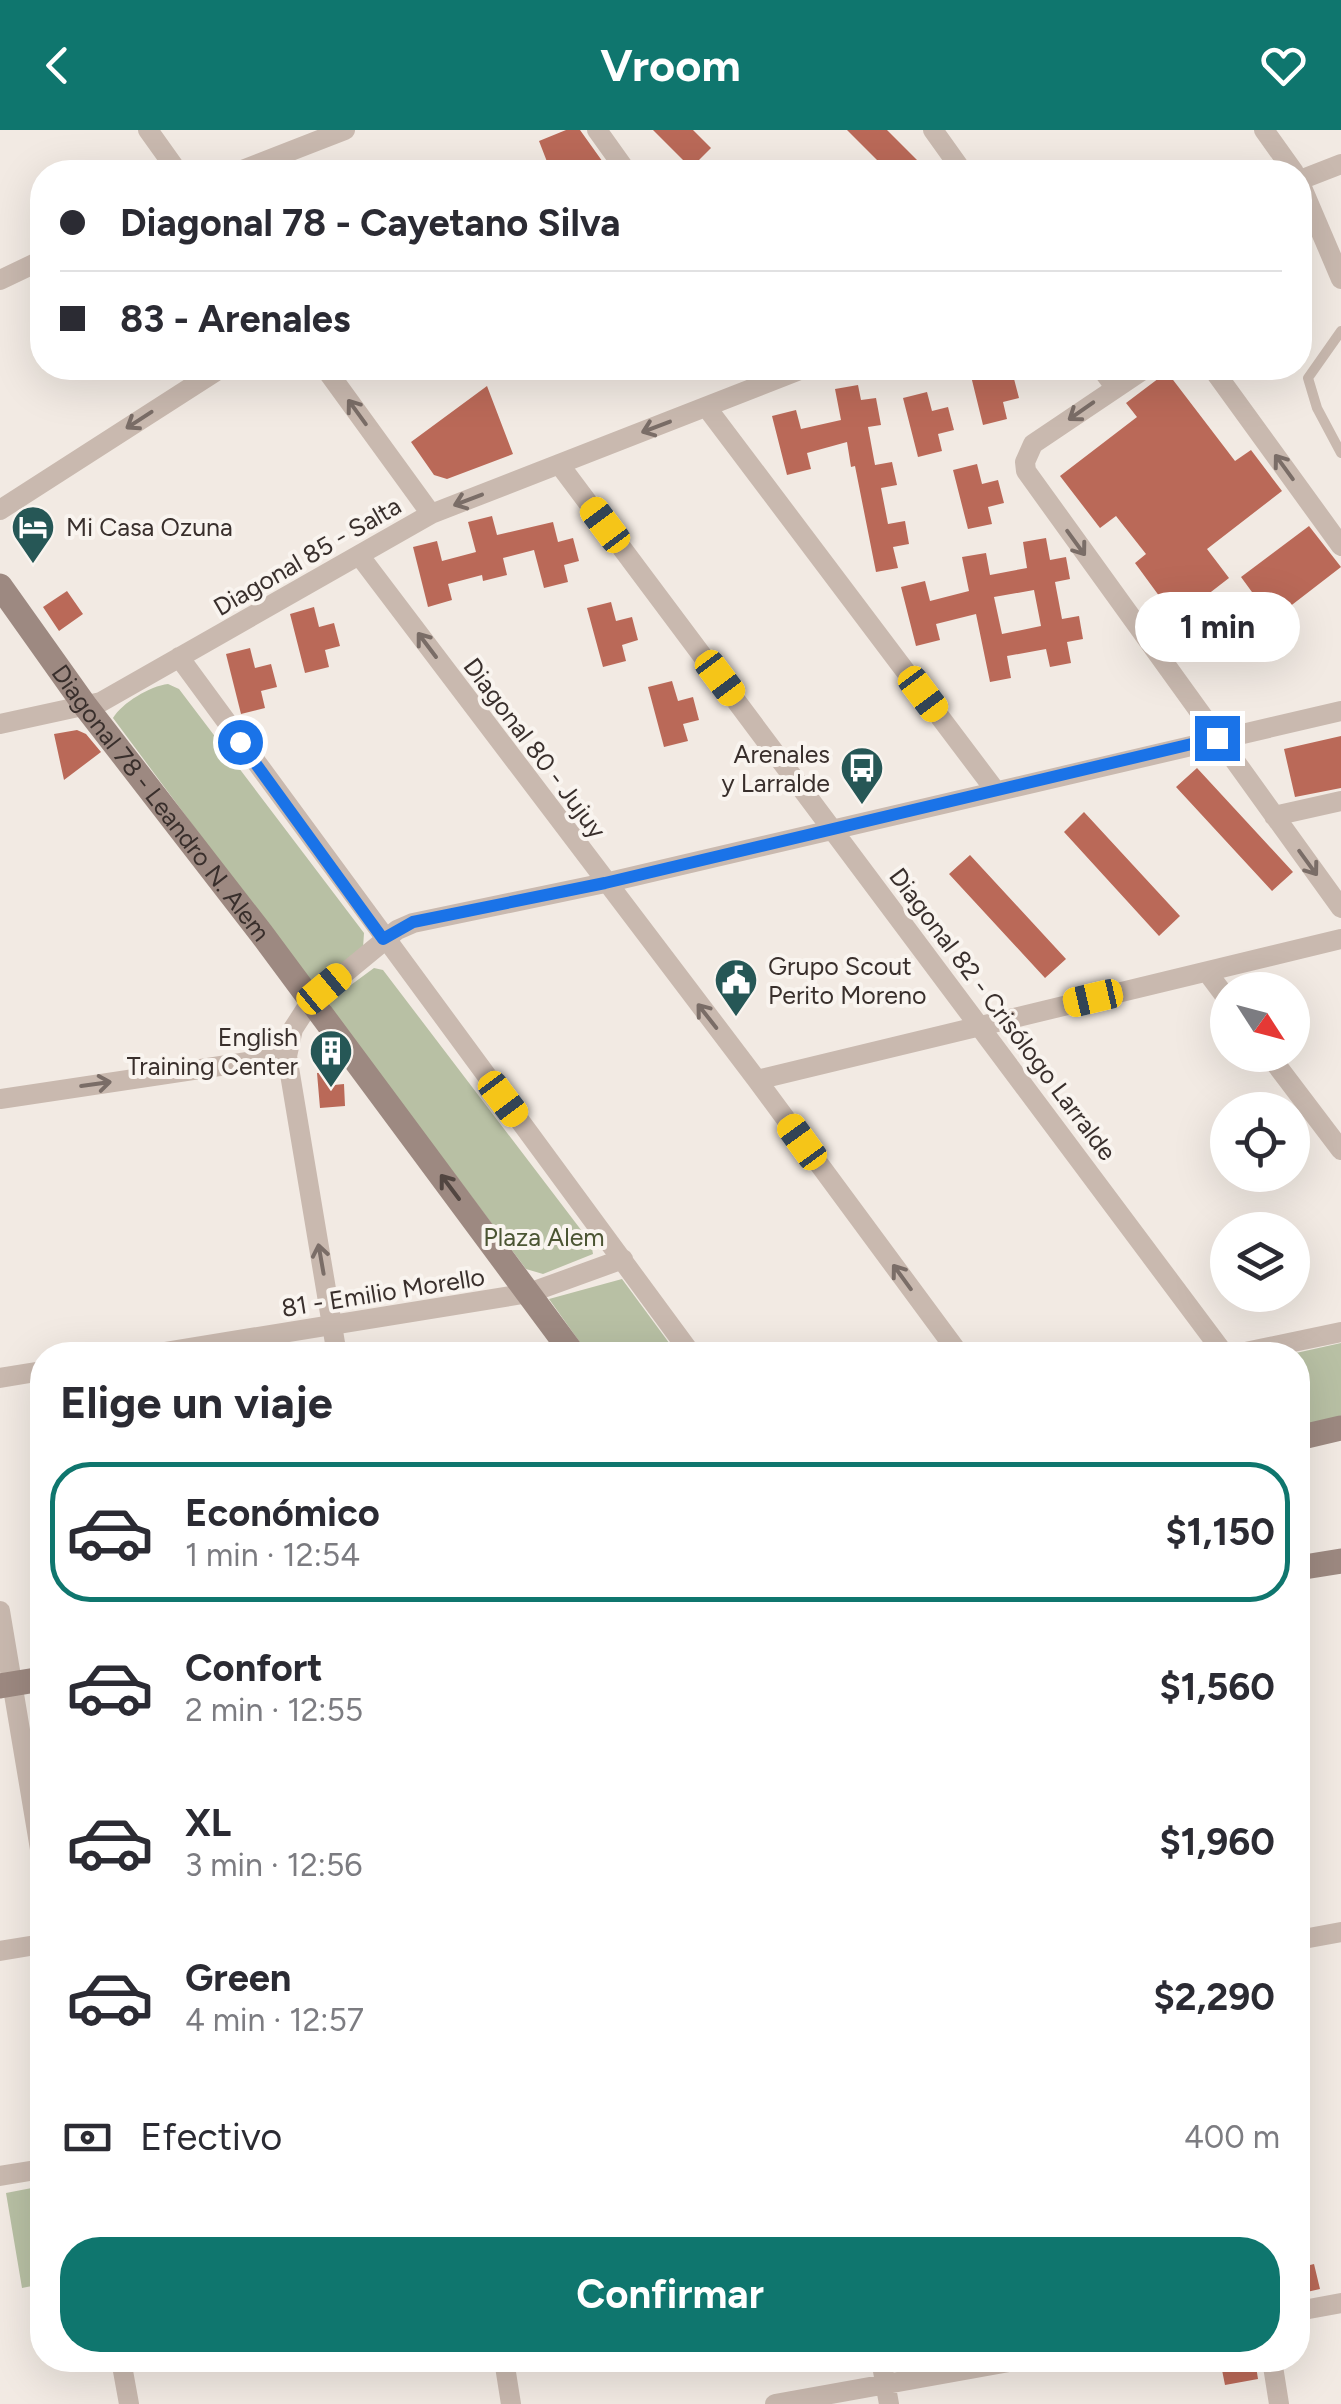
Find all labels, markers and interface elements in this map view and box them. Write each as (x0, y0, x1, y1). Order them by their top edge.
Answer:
icon: back (30, 38, 85, 93)
text: Vroom (600, 38, 741, 92)
icon: heart (1256, 38, 1311, 93)
text: Diagonal 78 - Cayetano Silva (120, 200, 621, 246)
text: 83 - Arenales (120, 296, 351, 342)
one-way arrow (347, 399, 368, 427)
one-way arrow (1067, 400, 1095, 421)
one-way arrow (125, 410, 154, 431)
one-way arrow (642, 420, 672, 438)
one-way arrow (1274, 454, 1295, 481)
street label: Diagonal 85 - Salta (208, 490, 406, 622)
one-way arrow (454, 492, 484, 510)
car (575, 492, 635, 558)
hotel icon: Mi Casa Ozuna (10, 504, 56, 565)
place label: Mi Casa Ozuna (66, 512, 233, 542)
one-way arrow (1065, 529, 1086, 556)
callout: 1 min (1134, 593, 1300, 663)
text: 1 min (1180, 608, 1255, 646)
one-way arrow (416, 632, 437, 659)
car (690, 645, 750, 711)
street label: Diagonal 80 - Jujuy (457, 652, 613, 844)
street label: Diagonal 78 - Leandro N. Alem (46, 659, 276, 947)
car (893, 661, 953, 727)
route end (1195, 716, 1240, 761)
route start (218, 720, 263, 765)
place label: Arenales y Larralde (721, 739, 830, 798)
bus stop icon: Arenales y Larralde (839, 745, 885, 806)
one-way arrow (1297, 849, 1318, 876)
street label: Diagonal 82 - Crisólogo Larralde (883, 862, 1123, 1166)
place label: Grupo Scout Perito Moreno (768, 951, 926, 1010)
public building icon: Grupo Scout Perito Moreno (713, 957, 759, 1018)
car (291, 958, 357, 1020)
north arrow (1210, 972, 1310, 1072)
map controls (1210, 972, 1310, 1312)
car (1060, 977, 1126, 1019)
one-way arrow (697, 1003, 718, 1030)
place label: English Training Center (127, 1022, 299, 1081)
building icon: English Training Center (308, 1028, 354, 1089)
car (473, 1066, 533, 1132)
one-way arrow (80, 1075, 112, 1093)
button: locate (1210, 1092, 1310, 1192)
car (772, 1109, 832, 1175)
one-way arrow (440, 1174, 461, 1201)
button: layers (1210, 1212, 1310, 1312)
park label: Plaza Alem (483, 1222, 605, 1252)
one-way arrow (311, 1243, 330, 1276)
street label: 81 - Emilio Morello (279, 1261, 487, 1323)
one-way arrow (891, 1264, 912, 1291)
text: Elige un viaje (60, 1375, 333, 1429)
icon: car (65, 1487, 155, 1577)
text: Económico (185, 1490, 380, 1536)
text: $1,150 (1165, 1509, 1275, 1555)
text: 1 min · 12:54 (185, 1536, 360, 1574)
icon: car (65, 1642, 155, 1732)
text: Confort (185, 1645, 322, 1691)
text: $1,560 (1159, 1664, 1275, 1710)
text: 2 min · 12:55 (185, 1691, 363, 1729)
icon: car (65, 1797, 155, 1887)
text: XL (185, 1800, 231, 1846)
text: $1,960 (1159, 1819, 1275, 1865)
text: 3 min · 12:56 (185, 1846, 362, 1884)
icon: car (65, 1952, 155, 2042)
text: Green (185, 1955, 291, 2001)
text: $2,290 (1154, 1974, 1275, 2020)
text: 4 min · 12:57 (185, 2001, 364, 2039)
icon: cash (60, 2110, 115, 2165)
text: Efectivo (140, 2114, 282, 2160)
text: 400 m (1184, 2118, 1280, 2156)
button: Confirmar (60, 2237, 1280, 2352)

